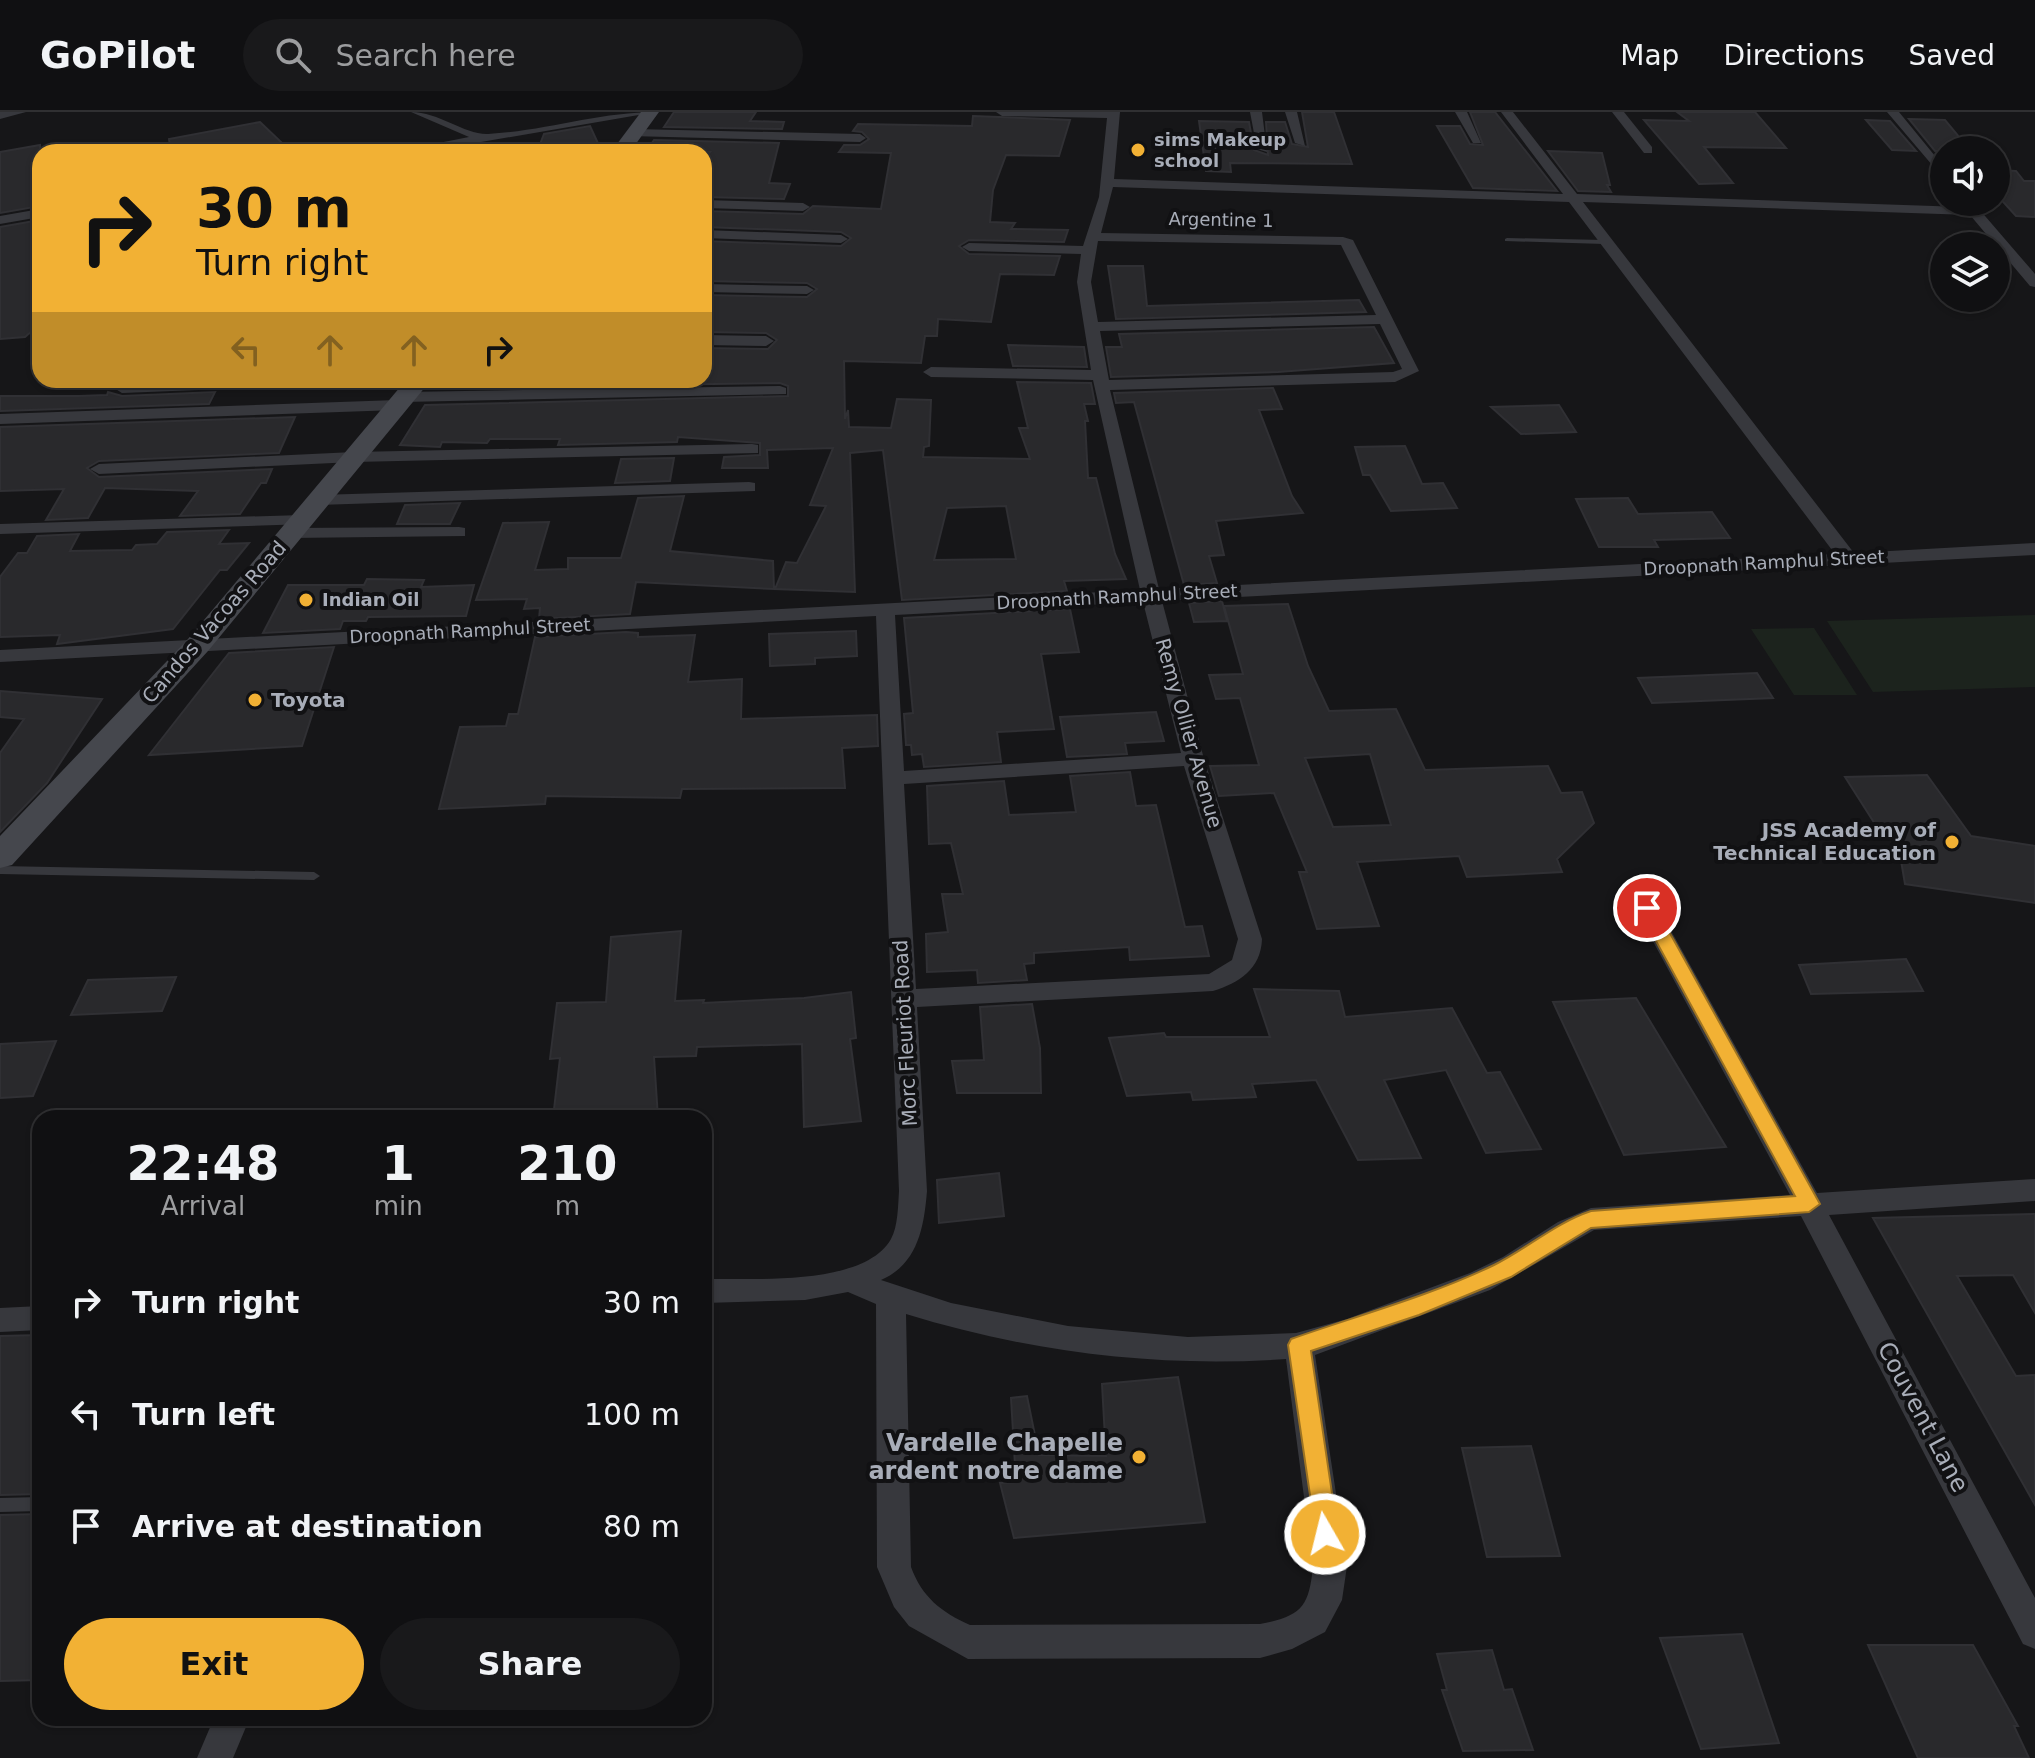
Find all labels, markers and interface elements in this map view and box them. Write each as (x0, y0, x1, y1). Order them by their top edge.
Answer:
search box (243, 19, 803, 91)
text: GoPilot (40, 33, 195, 77)
icon: search (271, 33, 315, 77)
text: Search here (335, 38, 516, 73)
text: Map (1620, 39, 1679, 72)
text: Directions (1723, 39, 1864, 72)
text: Saved (1908, 39, 1995, 72)
place label: sims Makeup school (1154, 129, 1286, 171)
map controls (1930, 136, 2010, 312)
button: sound (1930, 136, 2010, 216)
marker: sims Makeup school (1129, 141, 1147, 159)
text: 30 m (196, 175, 352, 240)
icon: right (64, 176, 168, 280)
street label: Argentine 1 (1168, 208, 1274, 231)
button: layers (1930, 232, 2010, 312)
text: Turn right (196, 242, 368, 283)
icon: left (224, 328, 268, 372)
icon: ahead (308, 328, 352, 372)
icon: ahead (392, 328, 436, 372)
icon: right (476, 328, 520, 372)
street label: Candos Vacoas Road (137, 536, 291, 708)
street label: Droopnath Ramphul Street (1643, 546, 1885, 579)
street label: Droopnath Ramphul Street (996, 580, 1238, 613)
place label: Indian Oil (322, 589, 419, 610)
marker: Indian Oil (297, 591, 315, 609)
street label: Droopnath Ramphul Street (349, 614, 591, 647)
street label: Remy Ollier Avenue (1150, 635, 1228, 831)
place label: Toyota (271, 688, 346, 712)
marker: Toyota (246, 691, 264, 709)
place label: JSS Academy of Technical Education (1713, 818, 1936, 865)
marker: JSS Academy of Technical Education (1943, 833, 1961, 851)
pin (1613, 874, 1681, 942)
icon: arrive (1625, 886, 1669, 930)
street label: Morc Fleuriot Road (888, 939, 922, 1127)
text: 22:48 (126, 1135, 279, 1191)
text: 1 (382, 1135, 415, 1191)
text: 210 (517, 1135, 617, 1191)
text: Arrival (161, 1191, 245, 1221)
text: min (374, 1191, 423, 1221)
text: m (555, 1191, 580, 1221)
icon: right (64, 1280, 108, 1324)
text: Turn right (132, 1285, 299, 1320)
text: 30 m (603, 1285, 680, 1320)
street label: Couvent Lane (1872, 1337, 1974, 1497)
icon: left (64, 1392, 108, 1436)
text: Turn left (132, 1397, 275, 1432)
text: 100 m (584, 1397, 680, 1432)
place label: Vardelle Chapelle ardent notre dame (868, 1429, 1123, 1485)
marker: Vardelle Chapelle ardent notre dame (1130, 1448, 1148, 1466)
position arrow (1283, 1492, 1367, 1576)
icon: arrive (64, 1504, 108, 1548)
text: Arrive at destination (132, 1509, 483, 1544)
text: 80 m (603, 1509, 680, 1544)
button: Exit (64, 1618, 364, 1710)
button: Share (380, 1618, 680, 1710)

